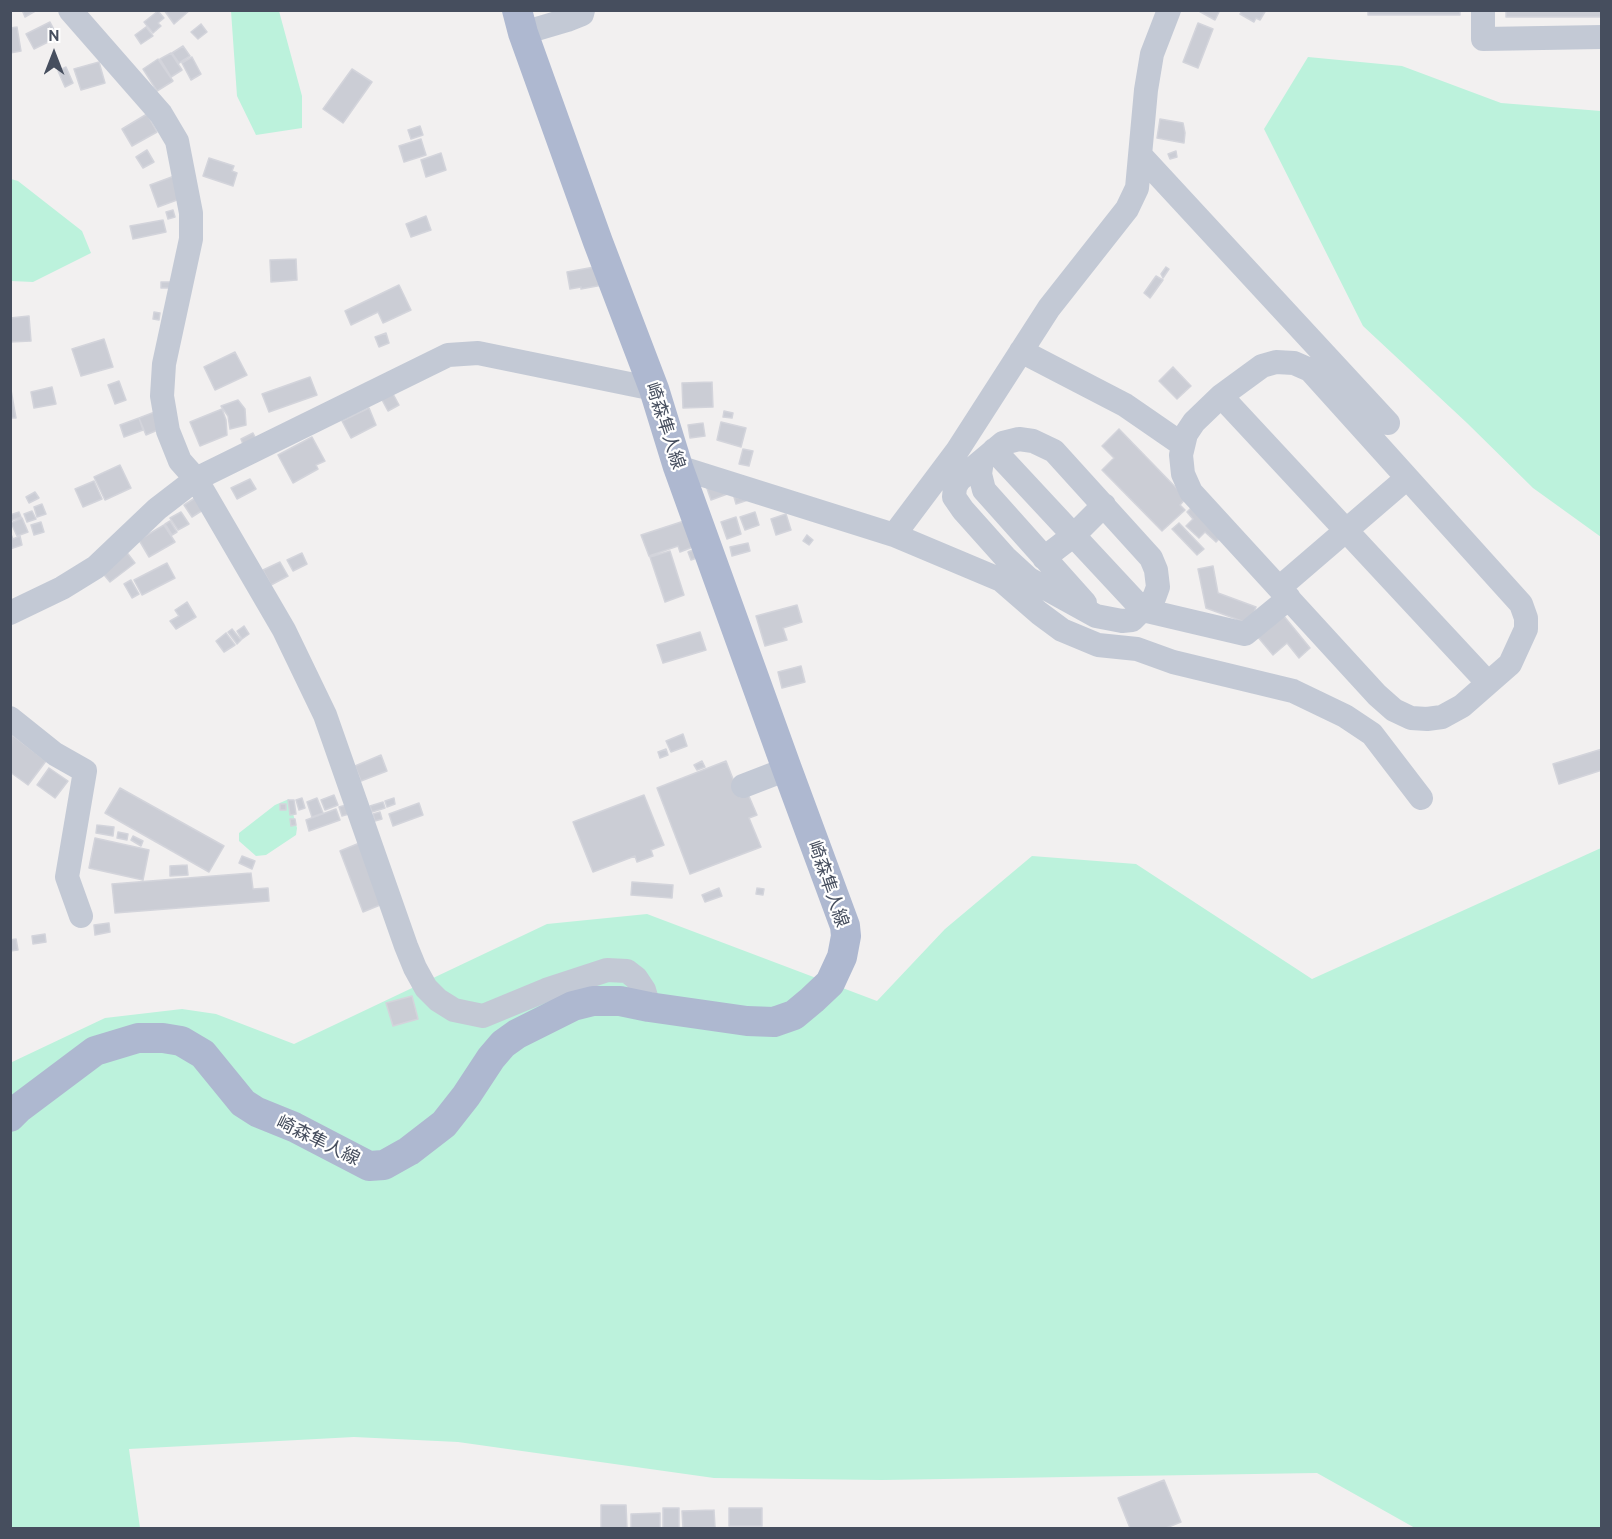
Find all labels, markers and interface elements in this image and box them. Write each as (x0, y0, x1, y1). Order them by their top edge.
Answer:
north arrow (24, 24, 84, 84)
text: N (48, 26, 60, 45)
street label: 崎森隼人線 (641, 380, 689, 472)
street label: 崎森隼人線 (803, 838, 853, 930)
street label: 崎森隼人線 (273, 1112, 363, 1170)

